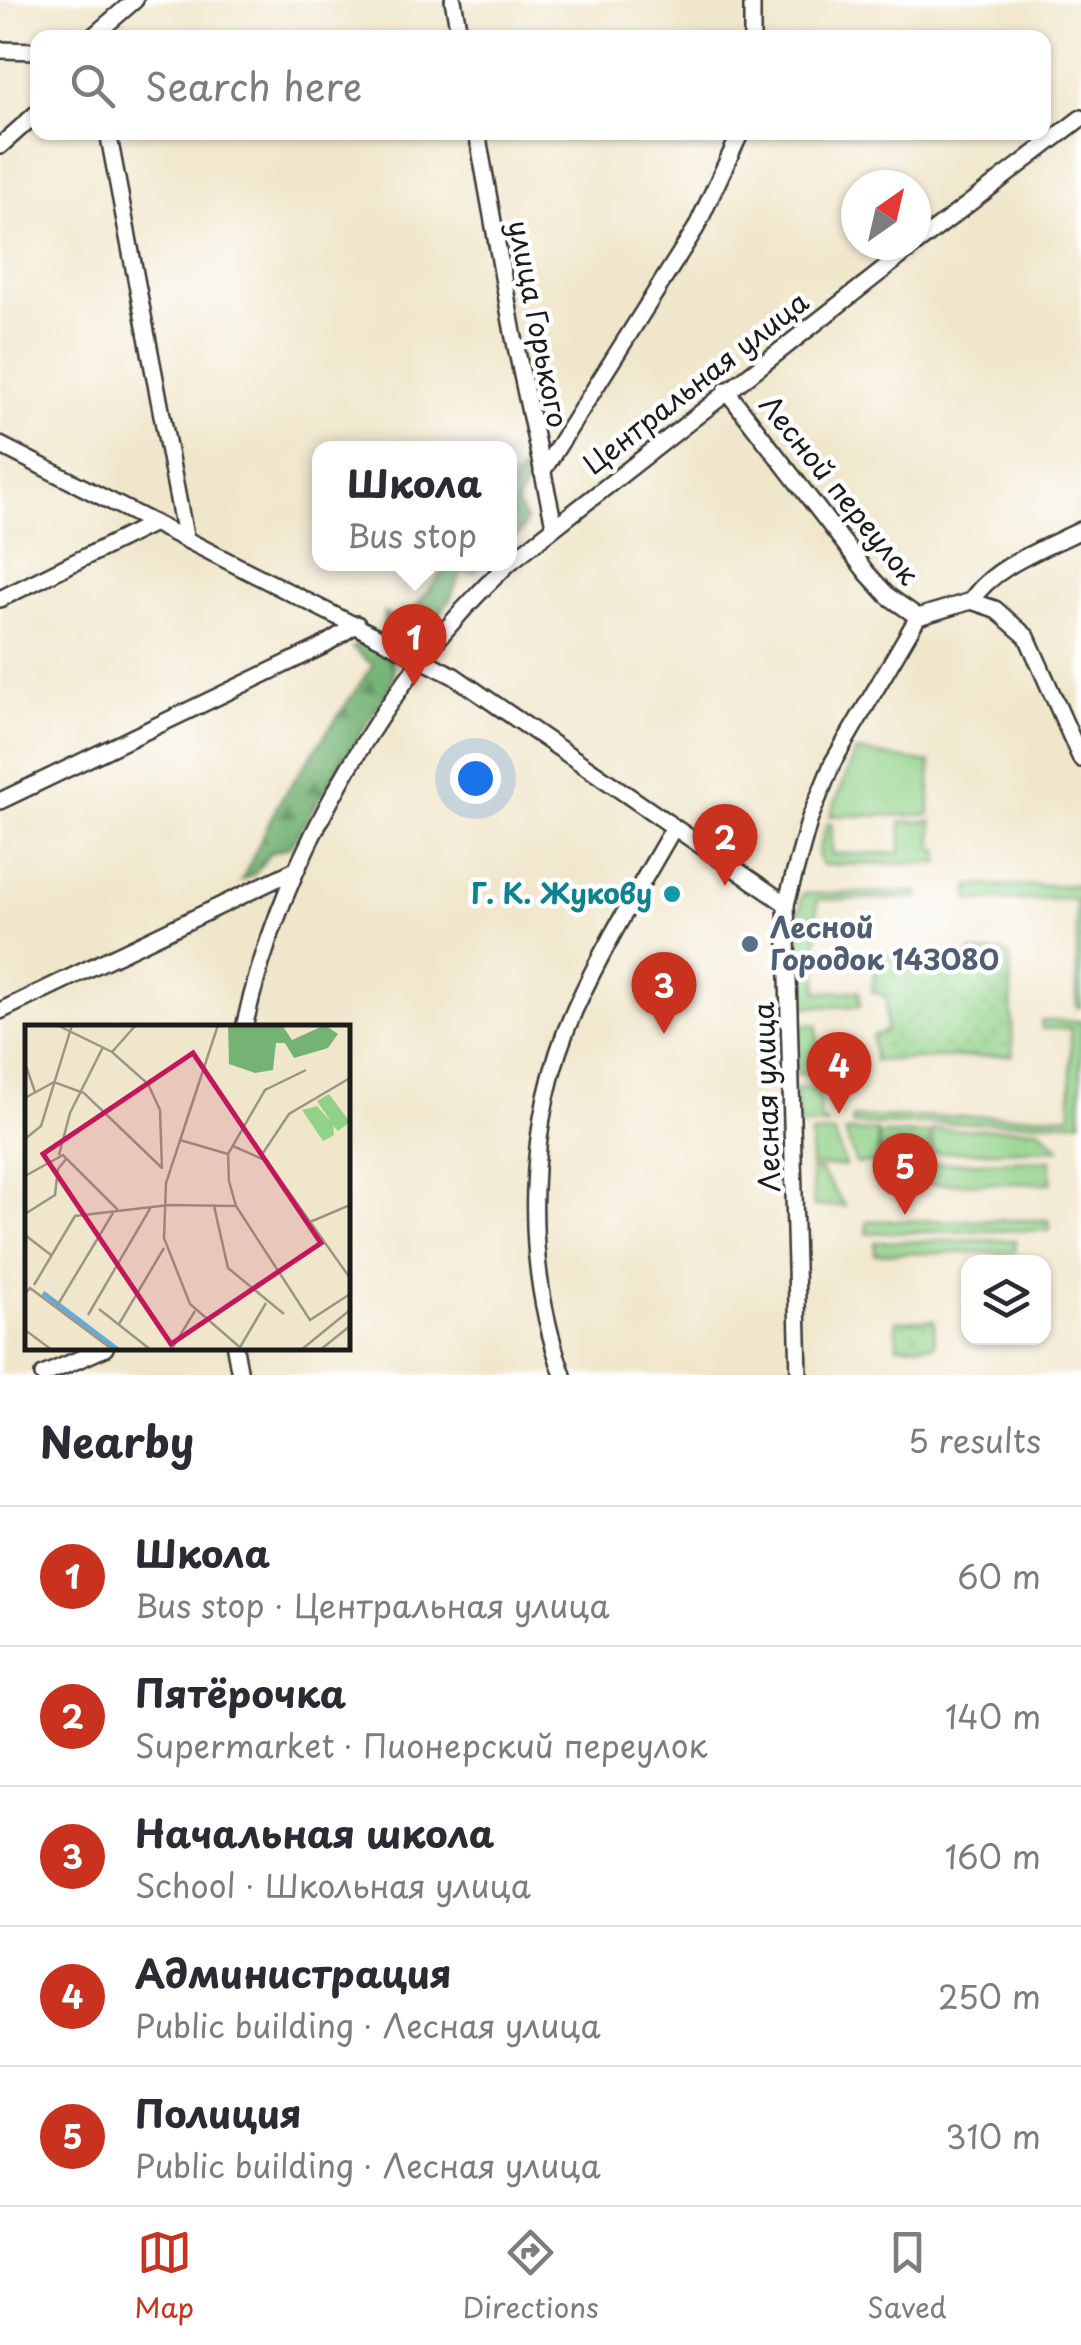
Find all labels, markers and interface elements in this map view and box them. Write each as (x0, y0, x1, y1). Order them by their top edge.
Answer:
search box (30, 30, 1051, 140)
text: Search here (145, 57, 362, 114)
icon: search (65, 58, 120, 113)
north arrow (841, 170, 931, 260)
street label: улица Горького (498, 216, 581, 431)
street label: Центральная улица (573, 280, 817, 484)
street label: Лесной переулок (750, 385, 931, 594)
popup (312, 441, 517, 571)
text: Школа (347, 454, 482, 511)
text: Bus stop (347, 511, 477, 559)
pin: 1 (382, 604, 446, 686)
your location (450, 753, 501, 804)
pin: 2 (692, 804, 758, 886)
place label: Г. К. Жукову (471, 871, 652, 914)
marker: Г. К. Жукову (661, 883, 683, 905)
place label: Лесной Городок 143080 (770, 905, 999, 980)
marker: Лесной Городок 143080 (739, 933, 761, 955)
pin: 3 (632, 952, 696, 1034)
street label: Лесная улица (741, 1001, 790, 1193)
inset map (25, 1025, 350, 1350)
pin: 4 (806, 1032, 872, 1114)
pin: 5 (872, 1132, 938, 1215)
map controls (961, 1255, 1051, 1345)
button: layers (961, 1255, 1051, 1345)
text: Nearby (40, 1409, 194, 1472)
text: 5 results (908, 1416, 1041, 1464)
text: Школа (135, 1524, 270, 1581)
text: 1 (65, 1552, 80, 1600)
text: 60 m (957, 1552, 1041, 1600)
text: Bus stop · Центральная улица (135, 1581, 610, 1629)
text: Пятёрочка (135, 1664, 346, 1721)
text: 2 (61, 1692, 84, 1740)
text: 140 m (945, 1692, 1041, 1740)
text: Supermarket · Пионерский переулок (135, 1721, 707, 1769)
text: Начальная школа (135, 1804, 494, 1861)
text: 3 (62, 1832, 83, 1880)
text: 160 m (945, 1832, 1041, 1880)
text: School · Школьная улица (135, 1861, 531, 1909)
text: Администрация (135, 1944, 452, 2001)
text: 4 (62, 1972, 83, 2020)
text: 250 m (938, 1972, 1041, 2020)
text: Public building · Лесная улица (135, 2001, 601, 2049)
text: Полиция (135, 2084, 301, 2141)
text: 5 (62, 2112, 83, 2160)
text: 310 m (945, 2112, 1041, 2160)
text: Public building · Лесная улица (135, 2141, 601, 2189)
tab: Map (134, 2225, 194, 2328)
tab: Directions (463, 2225, 599, 2328)
tab: Saved (867, 2225, 947, 2328)

